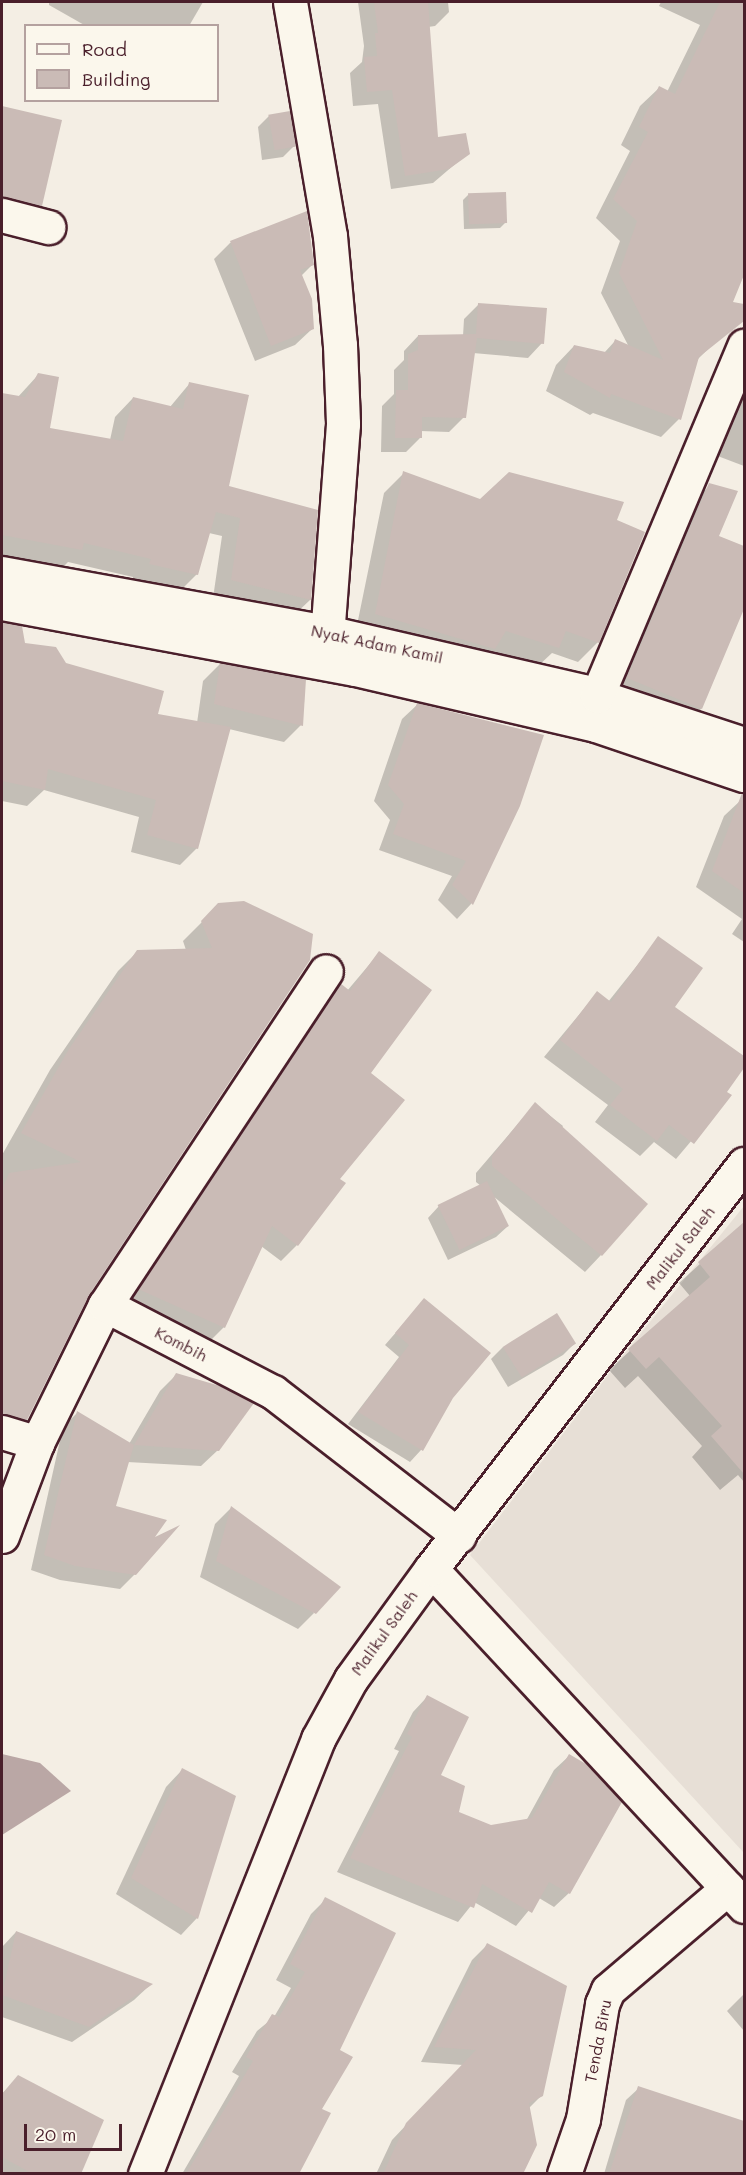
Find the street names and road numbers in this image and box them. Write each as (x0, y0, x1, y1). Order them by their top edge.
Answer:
street label: Nyak Adam Kamil (309, 621, 445, 667)
street label: Malikul Saleh (642, 1203, 718, 1293)
street label: Kombih (152, 1323, 210, 1365)
street label: Malikul Saleh (347, 1587, 421, 1679)
street label: Tenda Biru (581, 1998, 615, 2084)

